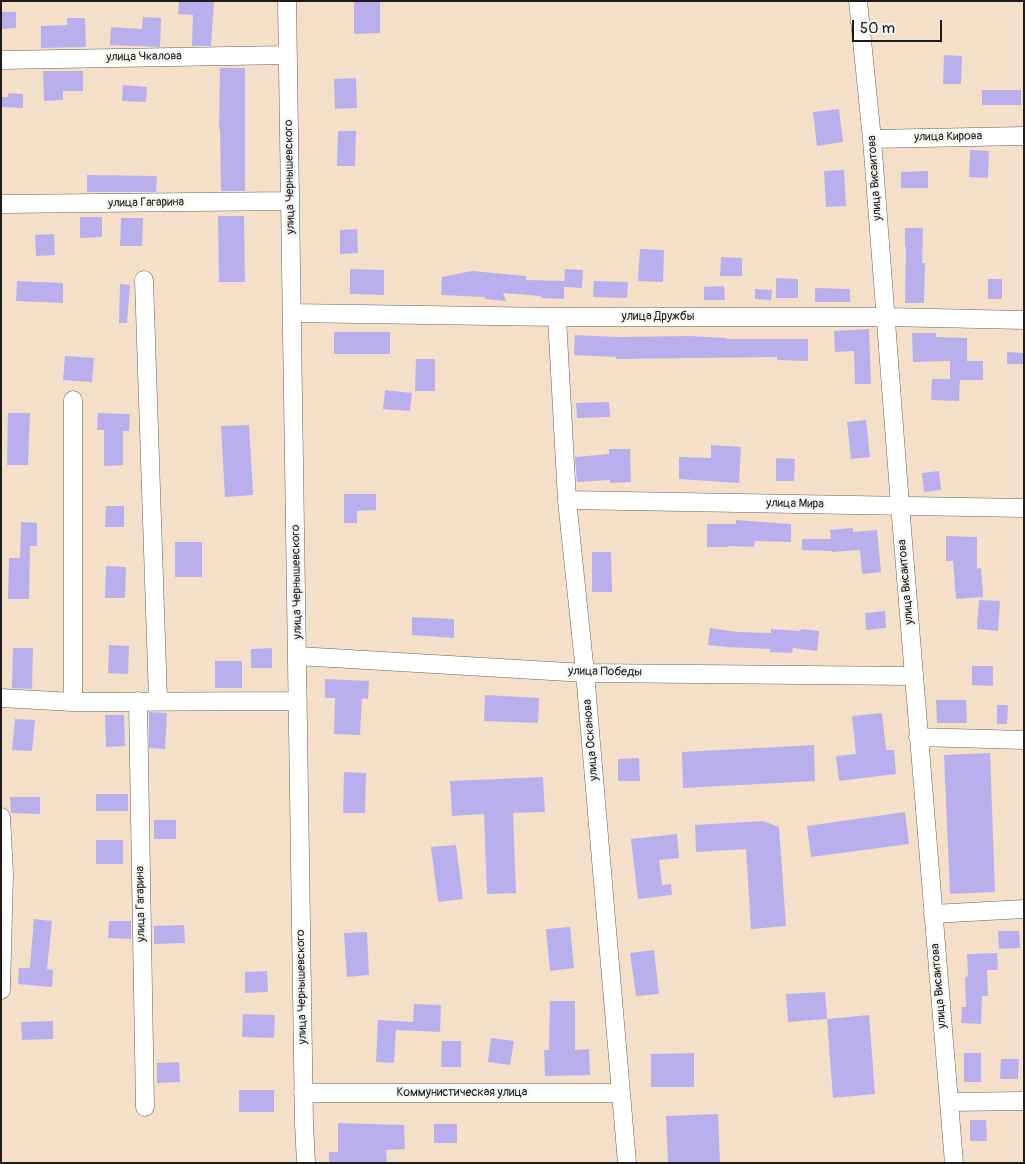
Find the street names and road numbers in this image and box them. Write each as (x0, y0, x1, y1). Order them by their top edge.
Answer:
street label: улица Чкалова (106, 49, 182, 65)
street label: улица Чернышевского (282, 120, 298, 234)
street label: улица Кирова (914, 129, 982, 145)
street label: улица Висаитова (865, 135, 885, 221)
street label: улица Гагарина (108, 195, 184, 211)
street label: улица Дружбы (622, 310, 694, 324)
street label: улица Мира (766, 496, 824, 512)
street label: улица Чернышевского (289, 525, 305, 639)
street label: улица Висаитова (895, 539, 917, 625)
street label: улица Победы (568, 664, 642, 680)
street label: улица Осканова (580, 699, 602, 781)
street label: улица Гагарина (133, 866, 149, 942)
street label: улица Чернышевского (294, 930, 310, 1044)
street label: улица Висаитова (928, 943, 950, 1029)
street label: Коммунистическая улица (397, 1086, 527, 1100)

